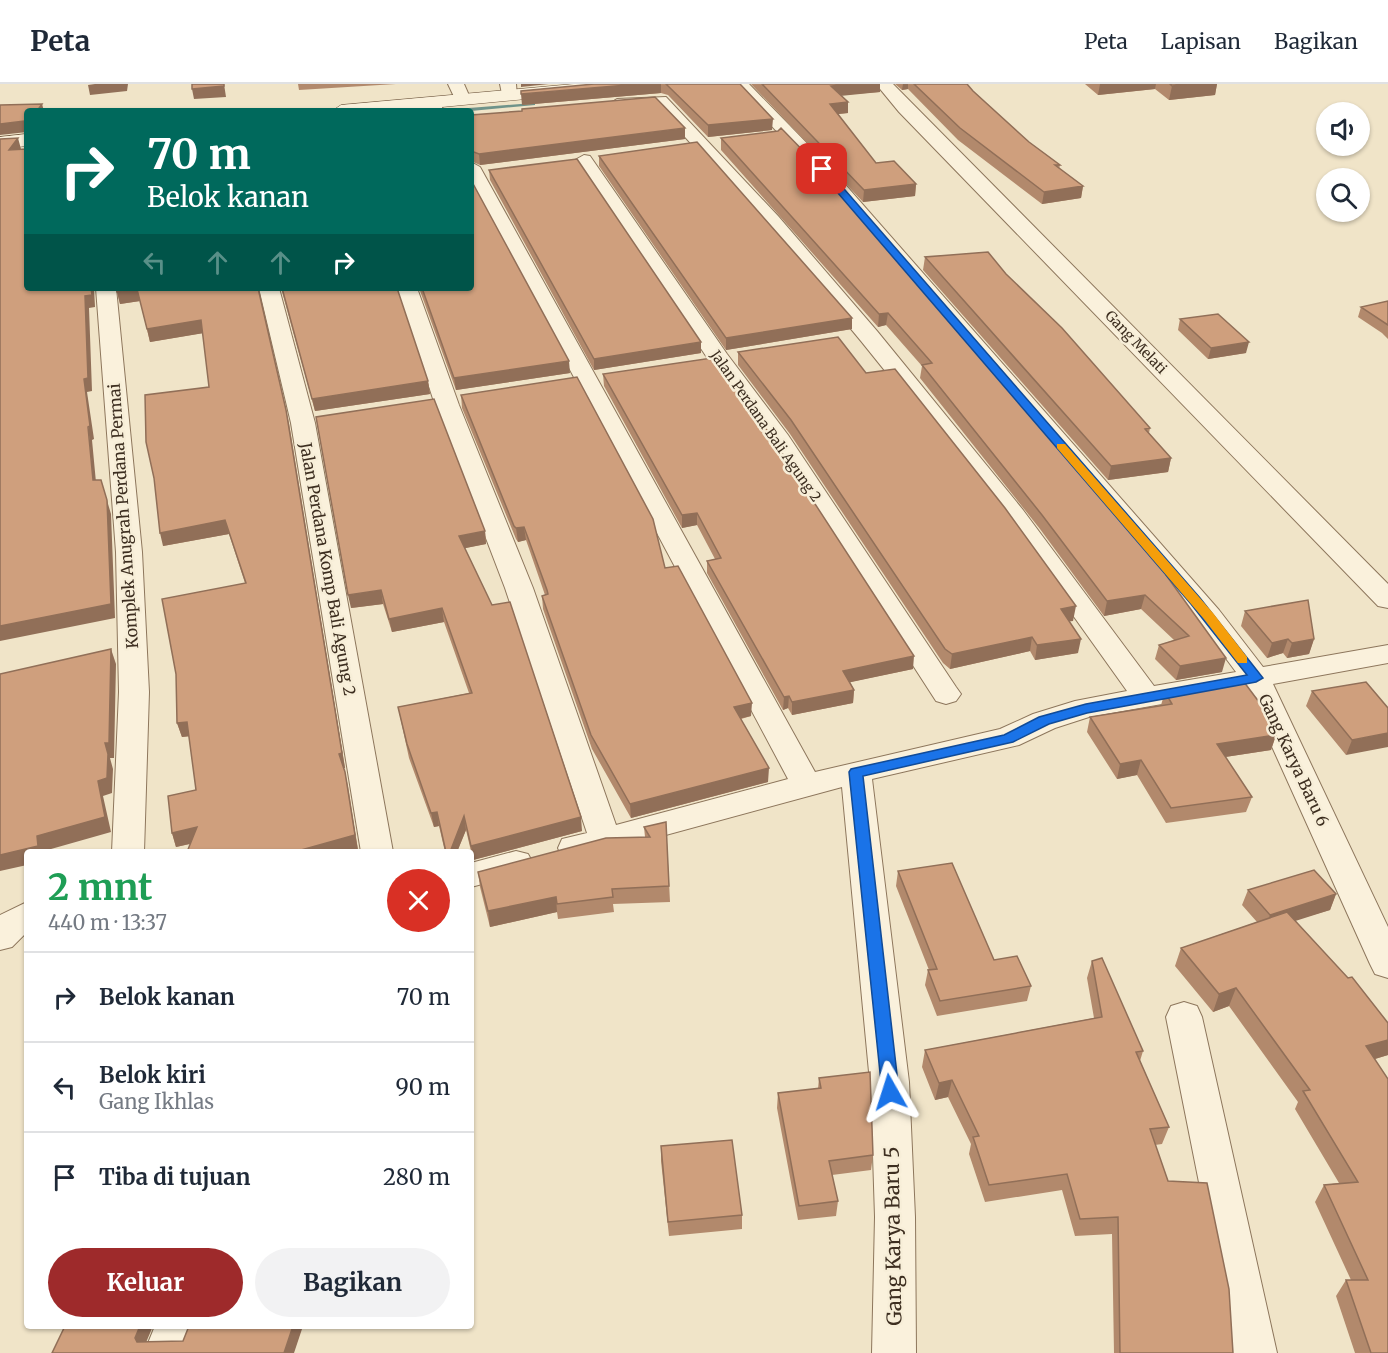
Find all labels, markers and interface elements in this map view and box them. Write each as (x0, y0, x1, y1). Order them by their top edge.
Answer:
text: Peta (30, 23, 90, 59)
text: Peta (1084, 28, 1128, 55)
text: Lapisan (1161, 28, 1241, 55)
text: Bagikan (1274, 28, 1358, 55)
map controls (1316, 102, 1370, 222)
button: sound (1316, 102, 1370, 156)
text: 70 m (147, 128, 251, 180)
icon: right (48, 132, 126, 210)
pin (796, 143, 847, 194)
icon: arrive (805, 152, 838, 185)
button: search (1316, 168, 1370, 222)
text: Belok kanan (147, 180, 309, 214)
icon: left (138, 246, 171, 279)
icon: ahead (201, 246, 234, 279)
icon: ahead (264, 246, 297, 279)
icon: right (327, 246, 360, 279)
street label: Gang Melati (1101, 306, 1171, 378)
street label: Jalan Perdana Bali Agung 2 (706, 346, 825, 505)
street label: Komplek Anugrah Perdana Permai (104, 383, 142, 649)
street label: Jalan Perdana Komp Bali Agung 2 (296, 440, 360, 697)
street label: Gang Karya Baru 6 (1255, 691, 1334, 830)
text: 2 mnt (48, 865, 153, 910)
button: close (387, 869, 450, 932)
text: 440 m · 13:37 (48, 910, 167, 935)
icon: right (48, 981, 81, 1014)
text: Belok kanan (99, 983, 235, 1011)
text: 70 m (397, 983, 450, 1011)
position arrow (858, 1060, 922, 1124)
text: Belok kiri (99, 1061, 206, 1089)
icon: left (48, 1071, 81, 1104)
text: 90 m (395, 1073, 450, 1101)
text: Gang Ikhlas (99, 1089, 214, 1114)
street label: Gang Karya Baru 5 (878, 1146, 907, 1326)
icon: arrive (48, 1161, 81, 1194)
text: Tiba di tujuan (99, 1163, 250, 1191)
text: 280 m (383, 1163, 450, 1191)
button: Keluar (48, 1248, 243, 1317)
button: Bagikan (255, 1248, 450, 1317)

